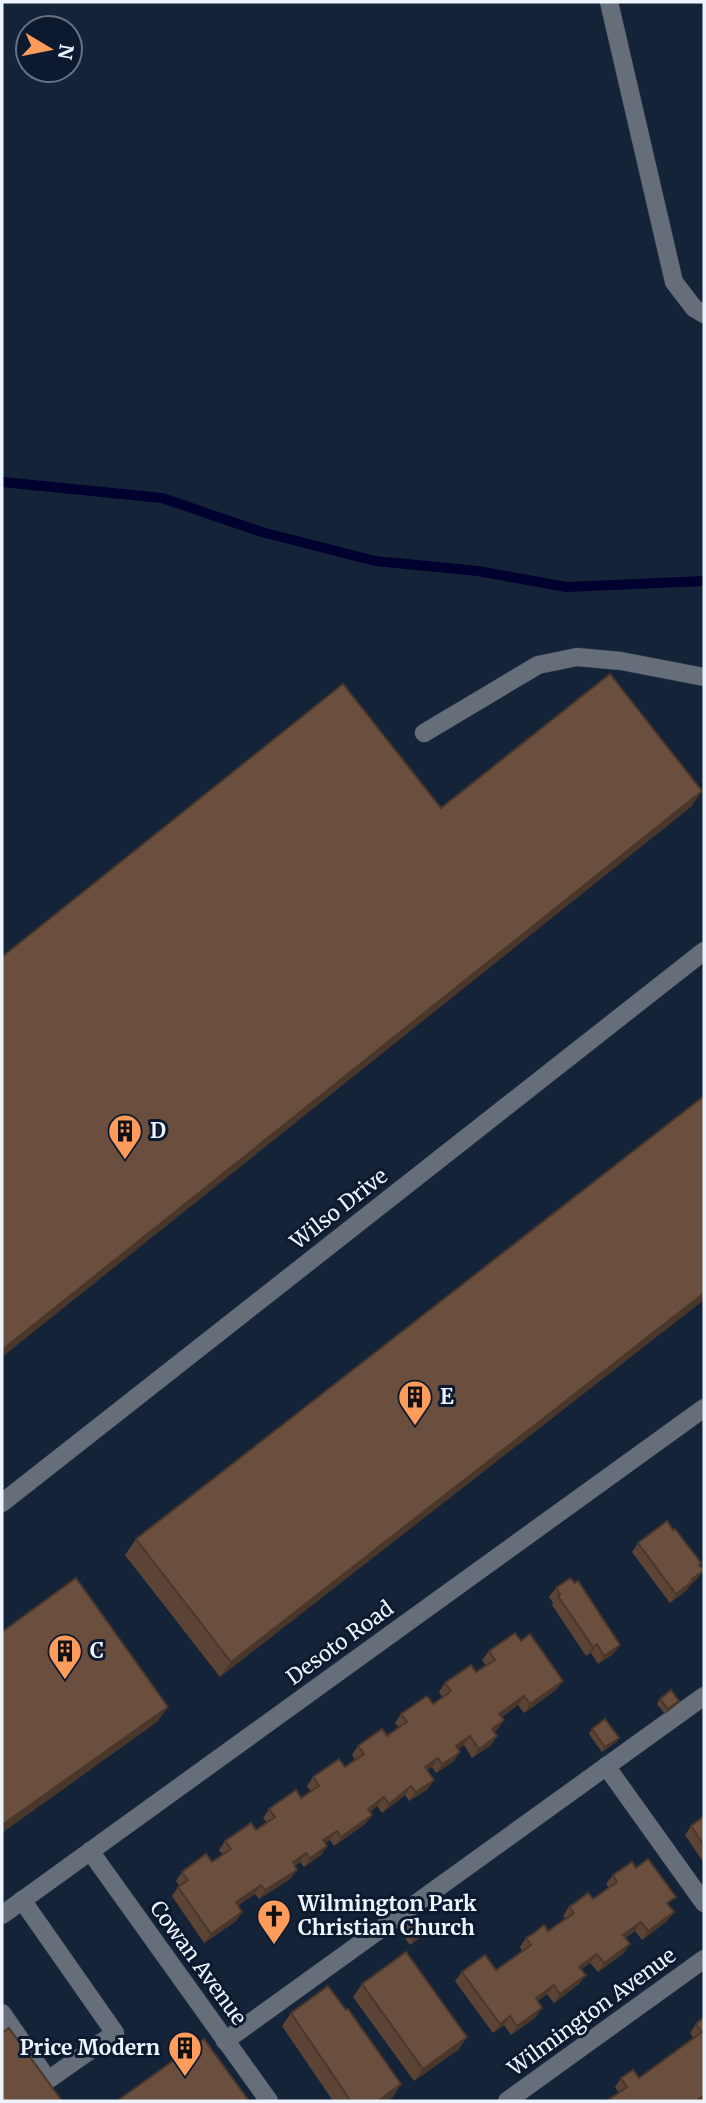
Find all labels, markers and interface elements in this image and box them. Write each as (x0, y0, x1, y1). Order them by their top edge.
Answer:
north arrow (14, 14, 84, 84)
text: N (53, 42, 79, 61)
building icon: D (106, 1112, 144, 1161)
place label: D (150, 1117, 166, 1144)
street label: Wilso Drive (284, 1162, 393, 1256)
building icon: E (396, 1378, 434, 1427)
place label: E (440, 1383, 454, 1410)
street label: Desoto Road (281, 1594, 399, 1691)
building icon: C (46, 1632, 84, 1681)
place label: C (90, 1637, 104, 1664)
place label: Wilmington Park Christian Church (297, 1890, 477, 1941)
street label: Cowan Avenue (144, 1895, 253, 2030)
church icon: Wilmington Park Christian Church (255, 1897, 293, 1946)
street label: Wilmington Avenue (502, 1942, 681, 2082)
building icon: Price Modern (166, 2029, 204, 2078)
place label: Price Modern (20, 2034, 160, 2061)

